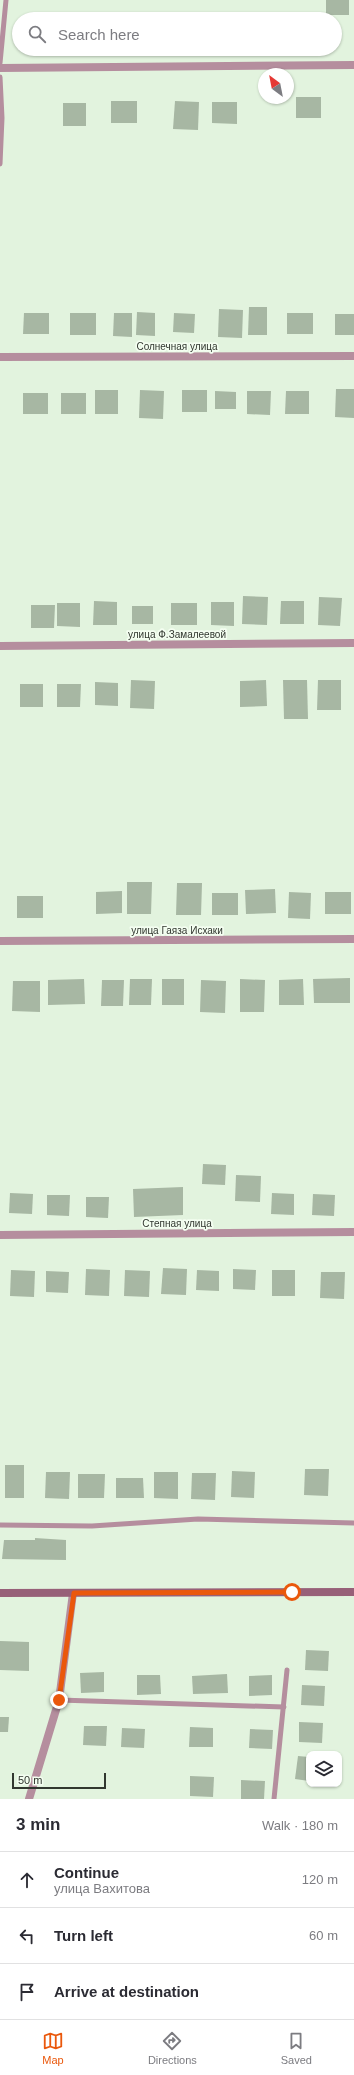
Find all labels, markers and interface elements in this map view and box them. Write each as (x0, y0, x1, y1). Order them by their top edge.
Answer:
search box (12, 12, 342, 56)
icon: search (26, 23, 48, 45)
text: Search here (58, 26, 140, 43)
north arrow (258, 68, 294, 104)
street label: Солнечная улица (136, 341, 218, 352)
street label: улица Ф.Замалеевой (128, 629, 226, 640)
street label: улица Гаяза Исхаки (131, 925, 223, 936)
street label: Степная улица (142, 1218, 212, 1229)
route start (283, 1583, 301, 1601)
route end (50, 1691, 68, 1709)
map controls (306, 1751, 342, 1787)
button: layers (306, 1751, 342, 1787)
scale bar (12, 1771, 106, 1790)
text: 50 m (18, 1774, 42, 1786)
text: 3 min (16, 1815, 60, 1834)
text: Walk · 180 m (262, 1818, 338, 1833)
text: Continue (54, 1864, 119, 1881)
icon: ahead (16, 1869, 38, 1891)
text: 120 m (302, 1872, 338, 1887)
text: улица Вахитова (54, 1881, 150, 1896)
icon: left (16, 1925, 38, 1947)
text: Turn left (54, 1927, 113, 1944)
text: 60 m (309, 1928, 338, 1943)
icon: arrive (16, 1981, 38, 2003)
text: Arrive at destination (54, 1983, 199, 2000)
tab: Map (42, 2030, 64, 2066)
tab: Directions (148, 2030, 197, 2066)
tab: Saved (281, 2030, 312, 2066)

